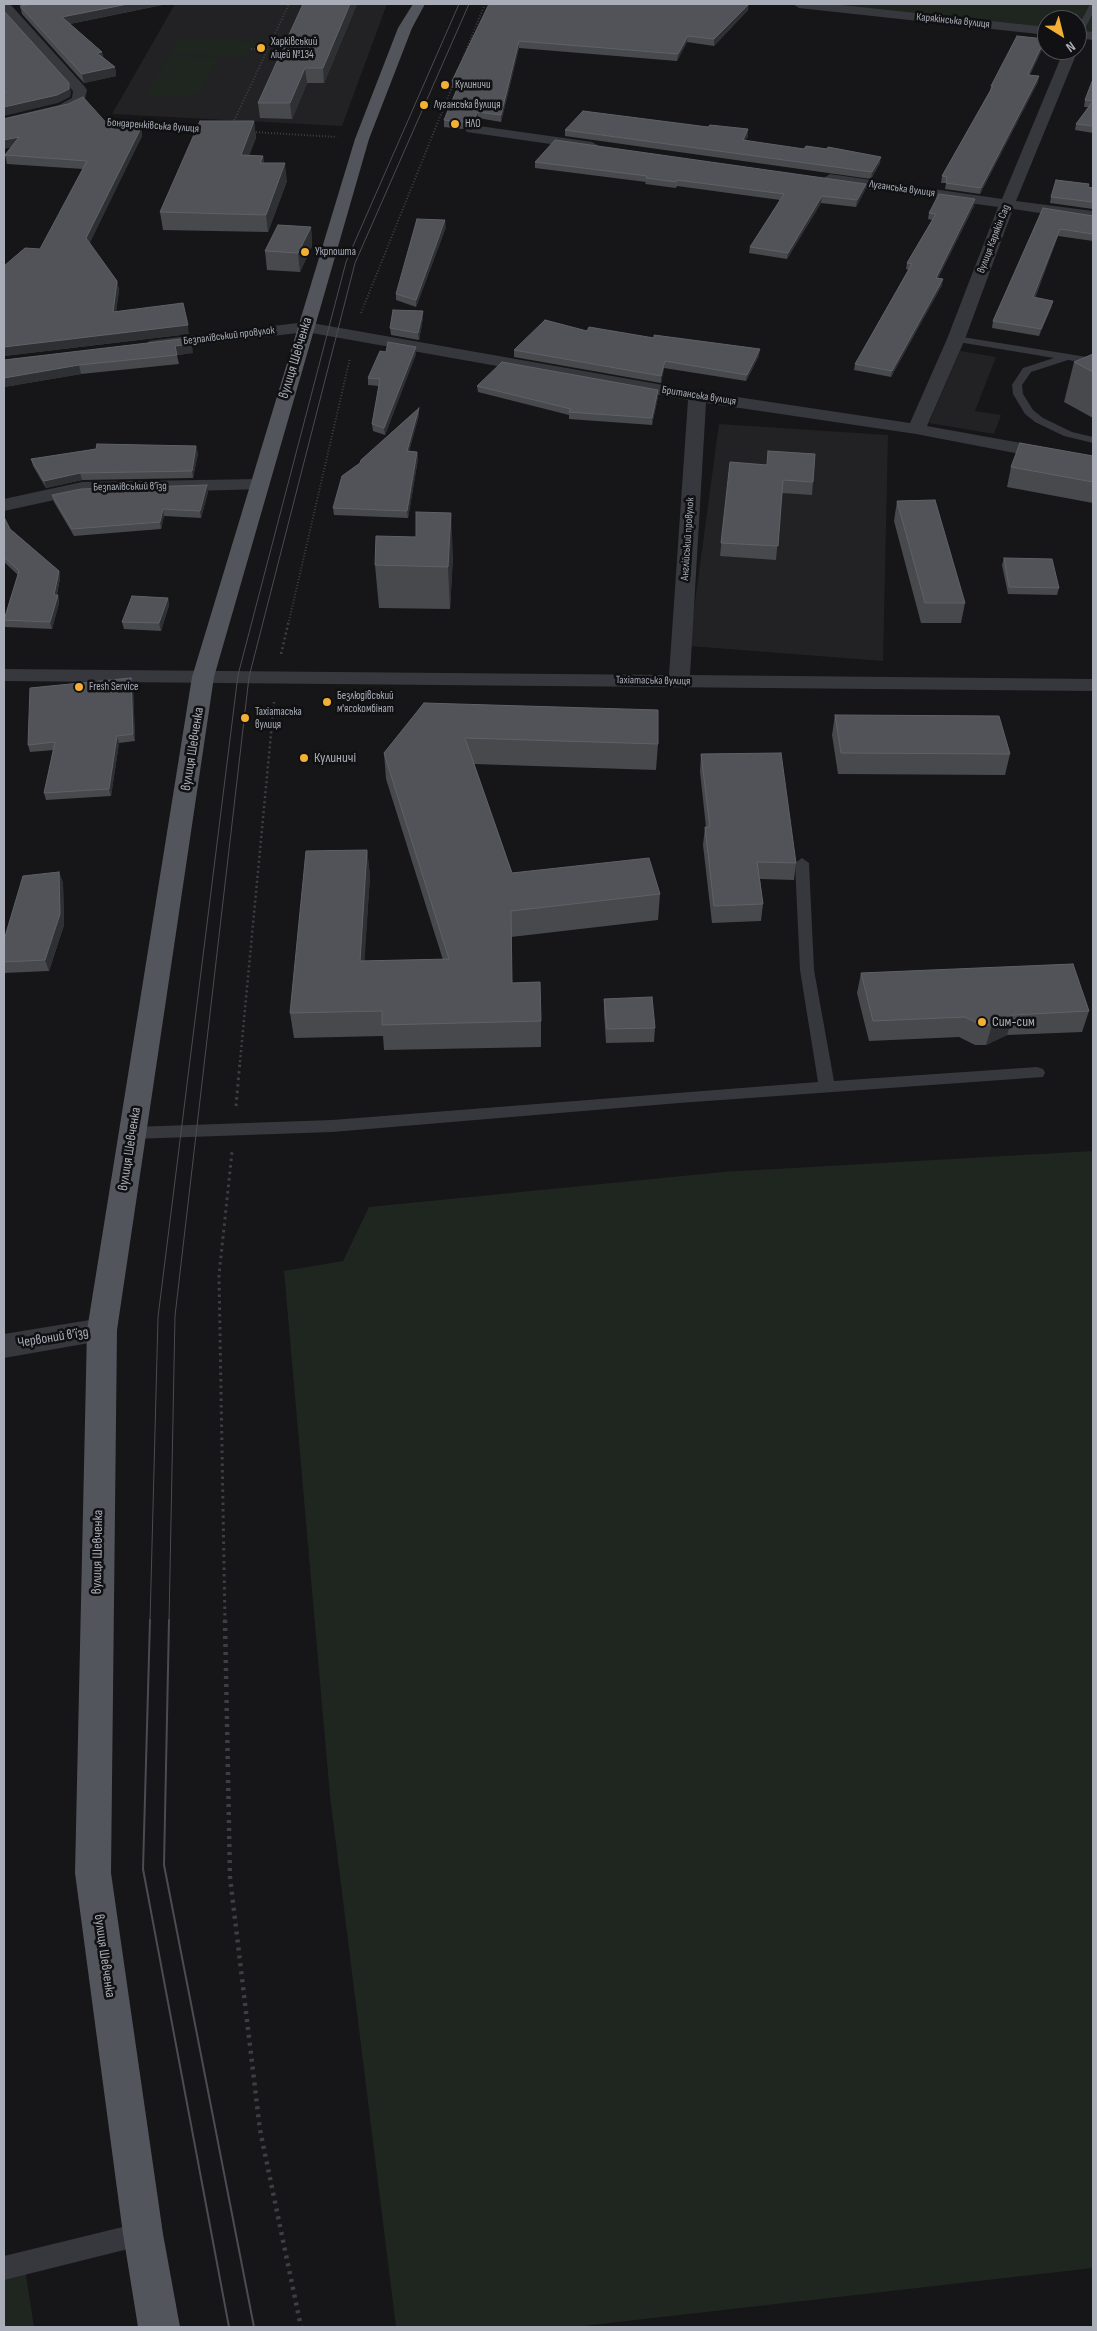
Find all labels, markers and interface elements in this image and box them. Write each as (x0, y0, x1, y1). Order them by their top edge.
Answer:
north arrow (1037, 10, 1087, 60)
street label: Карякінська вулиця (916, 11, 990, 31)
place label: Харківський ліцей №134 (271, 35, 317, 61)
text: N (1063, 38, 1079, 56)
marker: Харківський ліцей №134 (255, 42, 267, 54)
place label: Кулиничи (455, 78, 491, 92)
marker: Кулиничи (439, 79, 451, 91)
place label: Луганська вулиця (434, 98, 500, 112)
marker: Луганська вулиця (418, 99, 430, 111)
street label: Бондаренківська вулиця (107, 116, 199, 136)
place label: НЛО (465, 117, 481, 131)
marker: НЛО (449, 118, 461, 130)
street label: Луганська вулиця (868, 178, 936, 200)
street label: вулиця Карякін Сад (975, 203, 1013, 275)
place label: Укрпошта (315, 245, 356, 259)
marker: Укрпошта (299, 246, 311, 258)
street label: вулиця Шевченка (276, 315, 316, 401)
street label: Безпалівський провулок (183, 324, 275, 348)
street label: Британська вулиця (661, 384, 737, 408)
street label: Безпалівський в’їзд (93, 480, 167, 494)
street label: Англійський провулок (679, 497, 697, 581)
street label: Тахіатаська вулиця (616, 674, 690, 688)
place label: Fresh Service (89, 680, 138, 694)
marker: Fresh Service (73, 681, 85, 693)
place label: Безлюдівський м'ясокомбінат (337, 689, 394, 715)
marker: Безлюдівський м'ясокомбінат (321, 696, 333, 708)
place label: Тахіатаська вулиця (255, 705, 302, 731)
street label: вулиця Шевченка (178, 706, 208, 792)
marker: Тахіатаська вулиця (239, 712, 251, 724)
place label: Кулиничі (314, 750, 356, 766)
marker: Кулиничі (298, 752, 310, 764)
place label: Сим-сим (992, 1014, 1035, 1030)
marker: Сим-сим (976, 1016, 988, 1028)
street label: вулиця Шевченка (115, 1106, 145, 1192)
street label: Червоний в’їзд (16, 1324, 90, 1352)
street label: вулиця Шевченка (89, 1510, 107, 1594)
street label: вулиця Шевченка (90, 1913, 118, 1999)

